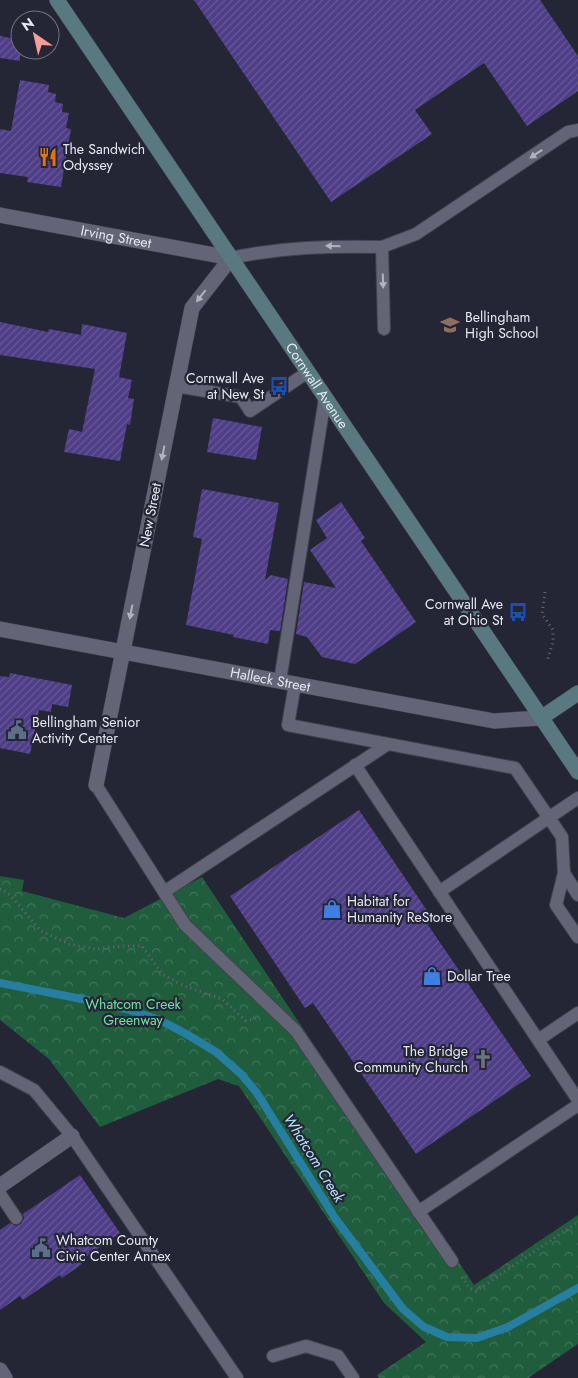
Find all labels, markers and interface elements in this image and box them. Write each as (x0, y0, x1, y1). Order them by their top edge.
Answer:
north arrow (10, 10, 60, 60)
text: N (18, 13, 38, 36)
place label: The Sandwich Odyssey (63, 139, 145, 175)
restaurant icon: The Sandwich Odyssey (37, 146, 59, 168)
one-way arrow (529, 149, 543, 159)
street label: Irving Street (79, 220, 154, 253)
one-way arrow (325, 242, 341, 250)
one-way arrow (379, 273, 387, 289)
one-way arrow (195, 289, 206, 302)
place label: Bellingham High School (465, 307, 538, 343)
school or university icon: Bellingham High School (439, 314, 461, 336)
street label: Cornwall Avenue (281, 338, 353, 432)
place label: Cornwall Ave at New St (186, 368, 265, 404)
bus stop icon: Cornwall Ave at New St (268, 375, 290, 397)
one-way arrow (158, 445, 166, 461)
street label: New Street (134, 481, 166, 549)
place label: Cornwall Ave at Ohio St (425, 594, 504, 630)
bus stop icon: Cornwall Ave at Ohio St (507, 601, 529, 623)
one-way arrow (126, 604, 134, 620)
street label: Halleck Street (229, 662, 313, 697)
place label: Bellingham Senior Activity Center (32, 712, 140, 748)
public building icon: Bellingham Senior Activity Center (6, 719, 28, 741)
place label: Habitat for Humanity ReStore (347, 891, 452, 927)
shop icon: Habitat for Humanity ReStore (321, 898, 343, 920)
shop icon: Dollar Tree (421, 965, 443, 987)
place label: Dollar Tree (447, 966, 511, 986)
park label: Whatcom Creek Greenway (85, 994, 182, 1030)
place label: The Bridge Community Church (354, 1041, 468, 1077)
church icon: The Bridge Community Church (472, 1048, 494, 1070)
water label: Whatcom Creek (278, 1109, 350, 1207)
place label: Whatcom County Civic Center Annex (56, 1230, 171, 1266)
public building icon: Whatcom County Civic Center Annex (30, 1237, 52, 1259)

